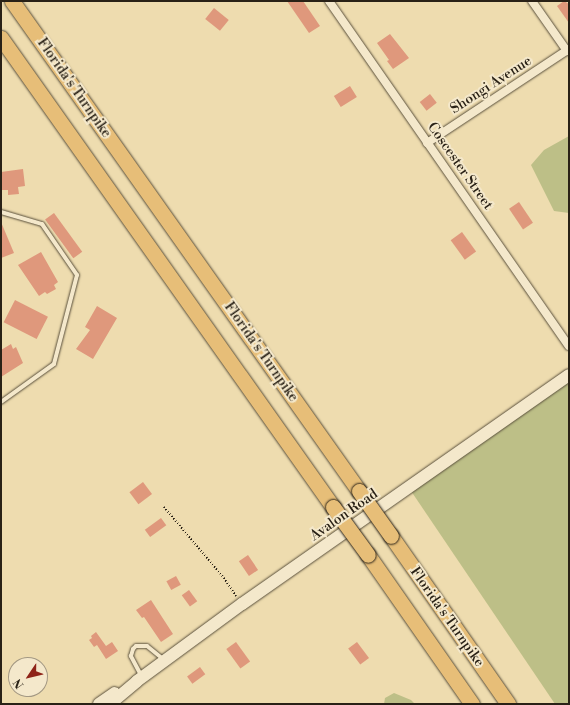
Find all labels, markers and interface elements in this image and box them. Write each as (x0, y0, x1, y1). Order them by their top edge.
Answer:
street label: Florida's Turnpike (33, 35, 115, 141)
street label: Shongi Avenue (447, 52, 535, 118)
street label: Coscester Street (424, 119, 496, 213)
street label: Florida's Turnpike (220, 299, 302, 405)
street label: Avalon Road (307, 486, 381, 544)
street label: Florida's Turnpike (406, 564, 488, 670)
north arrow (8, 657, 48, 697)
text: N (11, 676, 27, 691)

